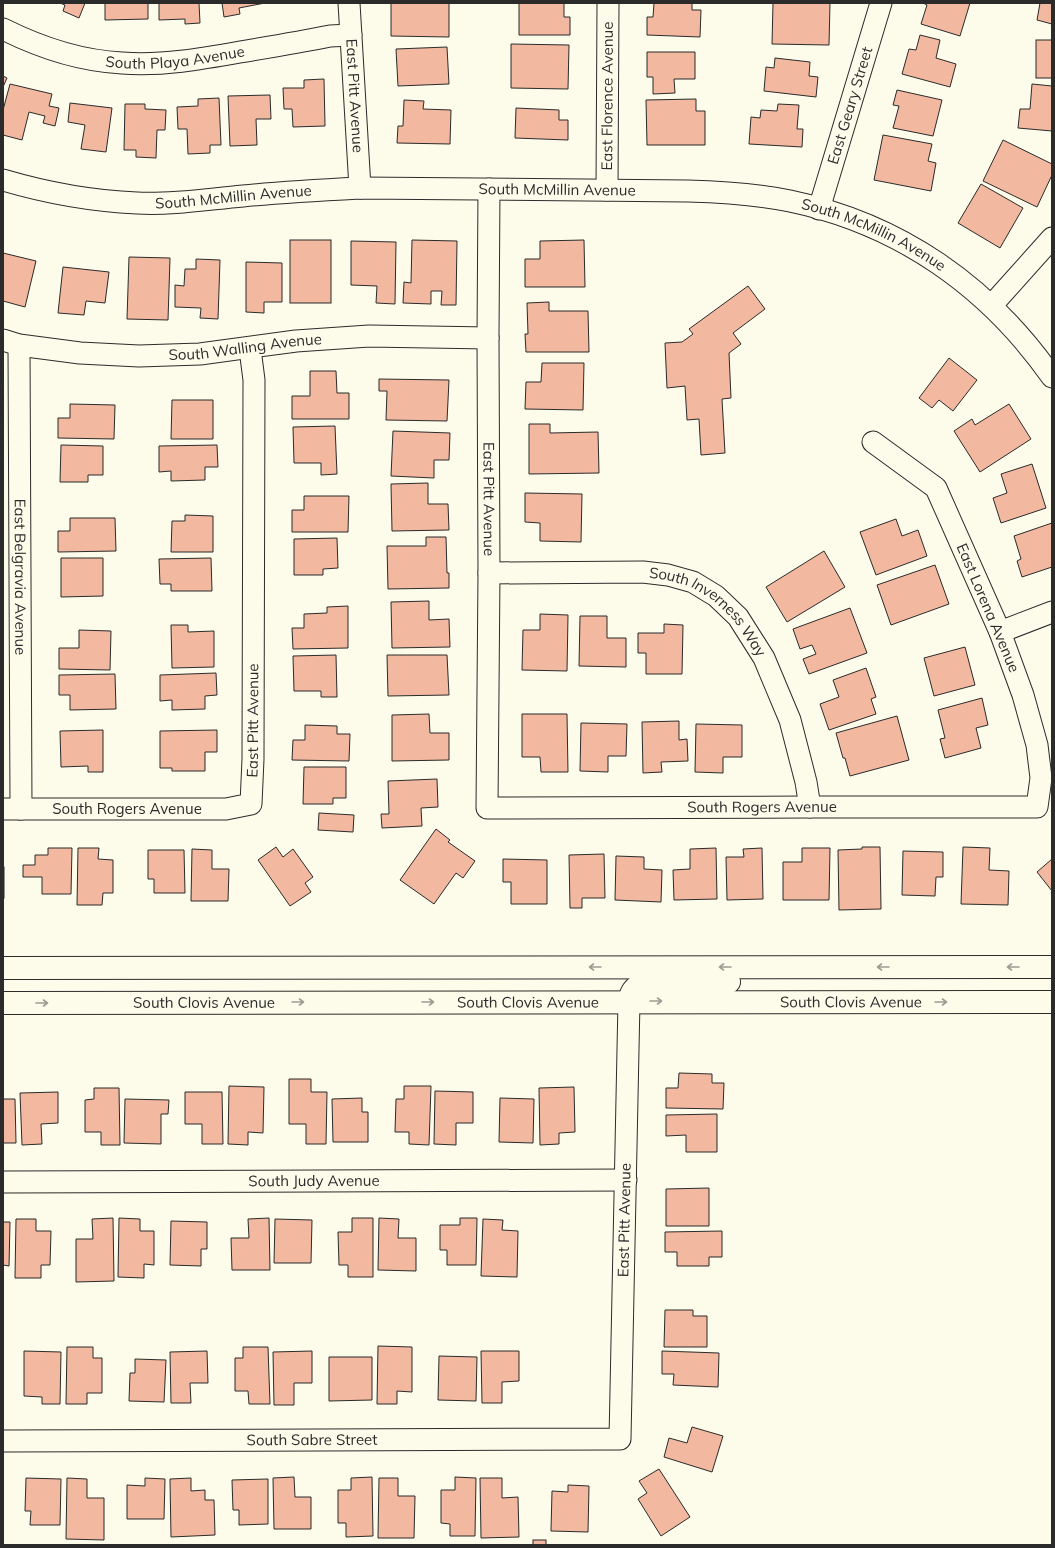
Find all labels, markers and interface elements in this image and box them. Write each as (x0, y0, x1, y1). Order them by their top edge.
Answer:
street label: East Florence Avenue (597, 22, 617, 170)
street label: East Pitt Avenue (342, 38, 368, 153)
street label: South Playa Avenue (105, 41, 246, 73)
street label: East Geary Street (823, 44, 876, 166)
street label: South McMillin Avenue (478, 179, 636, 200)
street label: South McMillin Avenue (155, 181, 312, 212)
street label: South McMillin Avenue (799, 194, 950, 275)
street label: South Walling Avenue (168, 329, 322, 364)
street label: East Pitt Avenue (479, 442, 499, 556)
street label: East Belgravia Avenue (11, 499, 30, 655)
street label: East Lorena Avenue (953, 540, 1024, 675)
street label: South Inverness Way (648, 563, 771, 660)
street label: East Pitt Avenue (242, 663, 262, 778)
street label: South Rogers Avenue (687, 797, 837, 816)
street label: South Rogers Avenue (52, 799, 202, 818)
one-way arrow (589, 963, 602, 971)
one-way arrow (719, 963, 732, 971)
one-way arrow (877, 963, 890, 971)
one-way arrow (1007, 963, 1020, 971)
street label: South Clovis Avenue (457, 992, 599, 1012)
street label: South Clovis Avenue (780, 992, 922, 1011)
street label: South Clovis Avenue (133, 993, 275, 1012)
one-way arrow (649, 997, 662, 1005)
one-way arrow (291, 998, 304, 1006)
one-way arrow (421, 998, 434, 1006)
one-way arrow (934, 998, 947, 1006)
one-way arrow (35, 999, 48, 1007)
street label: East Pitt Avenue (613, 1163, 635, 1277)
street label: South Judy Avenue (248, 1171, 380, 1190)
street label: South Sabre Street (246, 1430, 378, 1449)

